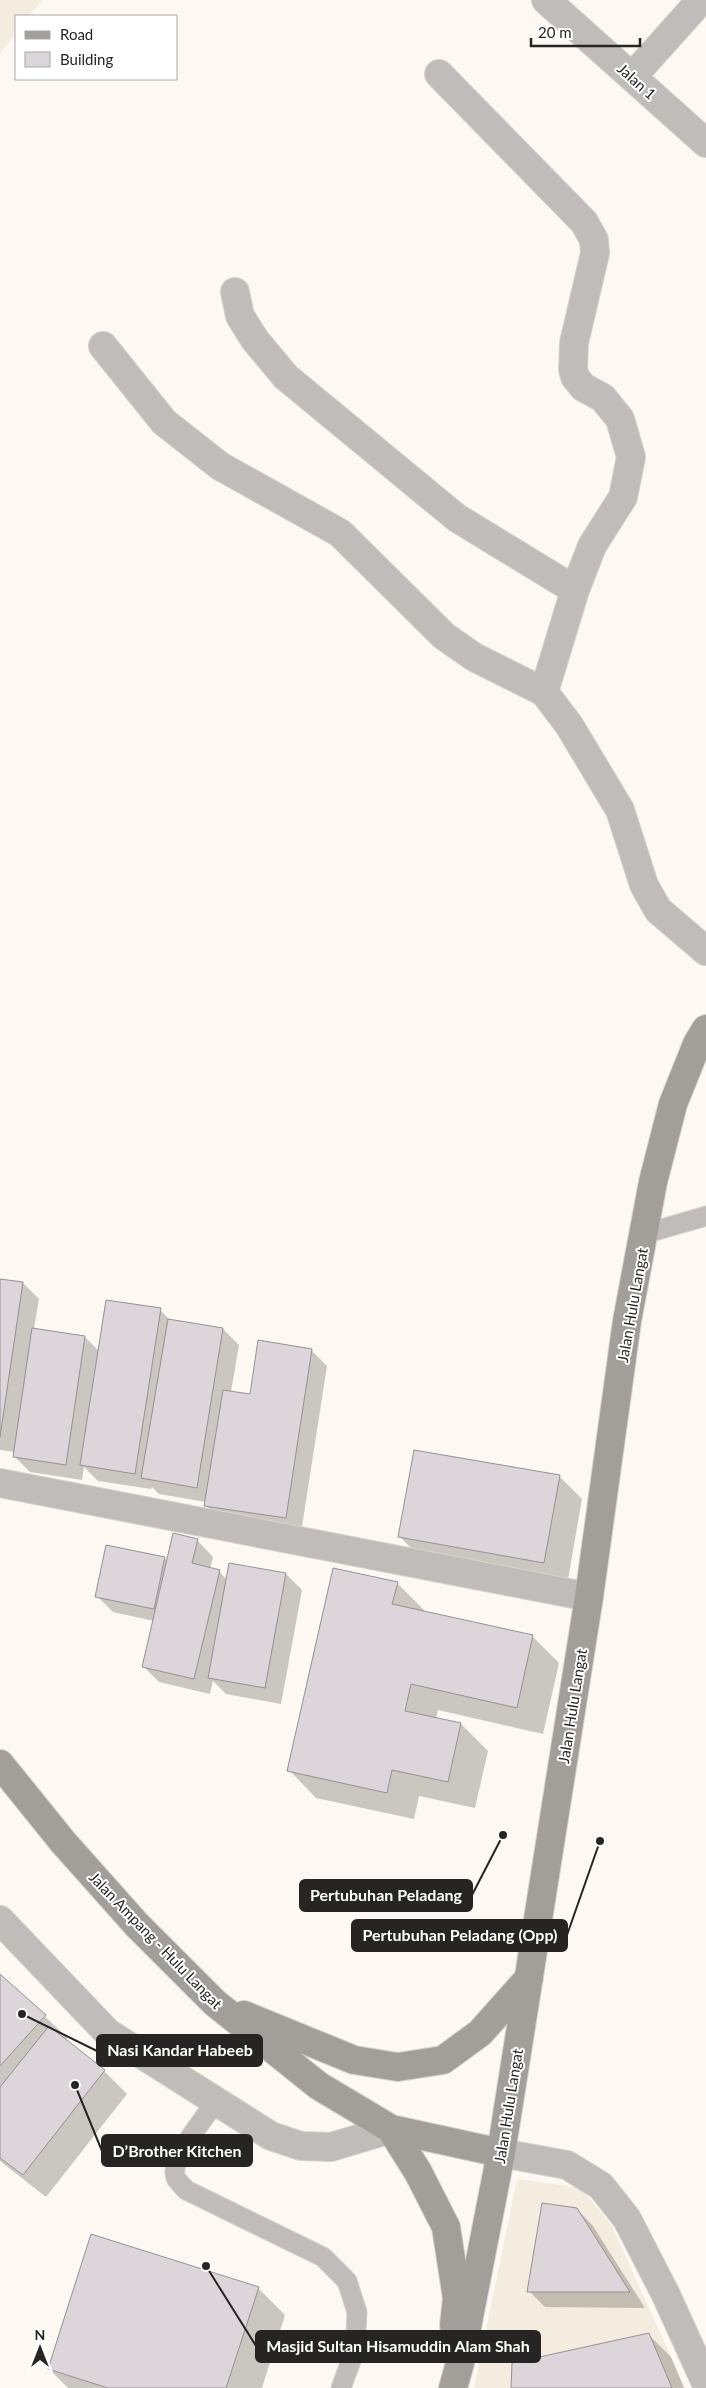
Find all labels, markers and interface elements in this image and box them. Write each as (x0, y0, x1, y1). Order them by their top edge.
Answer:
legend (15, 15, 178, 80)
scale bar (531, 15, 640, 47)
text: 20 m (538, 23, 572, 41)
text: Road (60, 25, 93, 43)
text: Building (60, 50, 113, 68)
street label: Jalan 1 (614, 59, 660, 103)
street label: Jalan Hulu Langat (613, 1246, 651, 1364)
street label: Jalan Hulu Langat (554, 1647, 590, 1765)
street label: Jalan Ampang - Hulu Langat (86, 1868, 227, 2013)
callout: Pertubuhan Peladang (300, 1880, 472, 1911)
text: Pertubuhan Peladang (310, 1885, 463, 1904)
callout: Pertubuhan Peladang (Opp) (352, 1920, 567, 1951)
text: Pertubuhan Peladang (Opp) (363, 1925, 557, 1944)
callout: Nasi Kandar Habeeb (97, 2035, 262, 2066)
text: Nasi Kandar Habeeb (107, 2040, 253, 2059)
street label: Jalan Hulu Langat (490, 2047, 526, 2165)
callout: D’Brother Kitchen (102, 2135, 252, 2166)
text: D’Brother Kitchen (112, 2141, 242, 2160)
north arrow (15, 2323, 65, 2373)
text: N (35, 2326, 45, 2343)
callout: Masjid Sultan Hisamuddin Alam Shah (256, 2331, 540, 2362)
text: Masjid Sultan Hisamuddin Alam Shah (266, 2336, 530, 2355)

